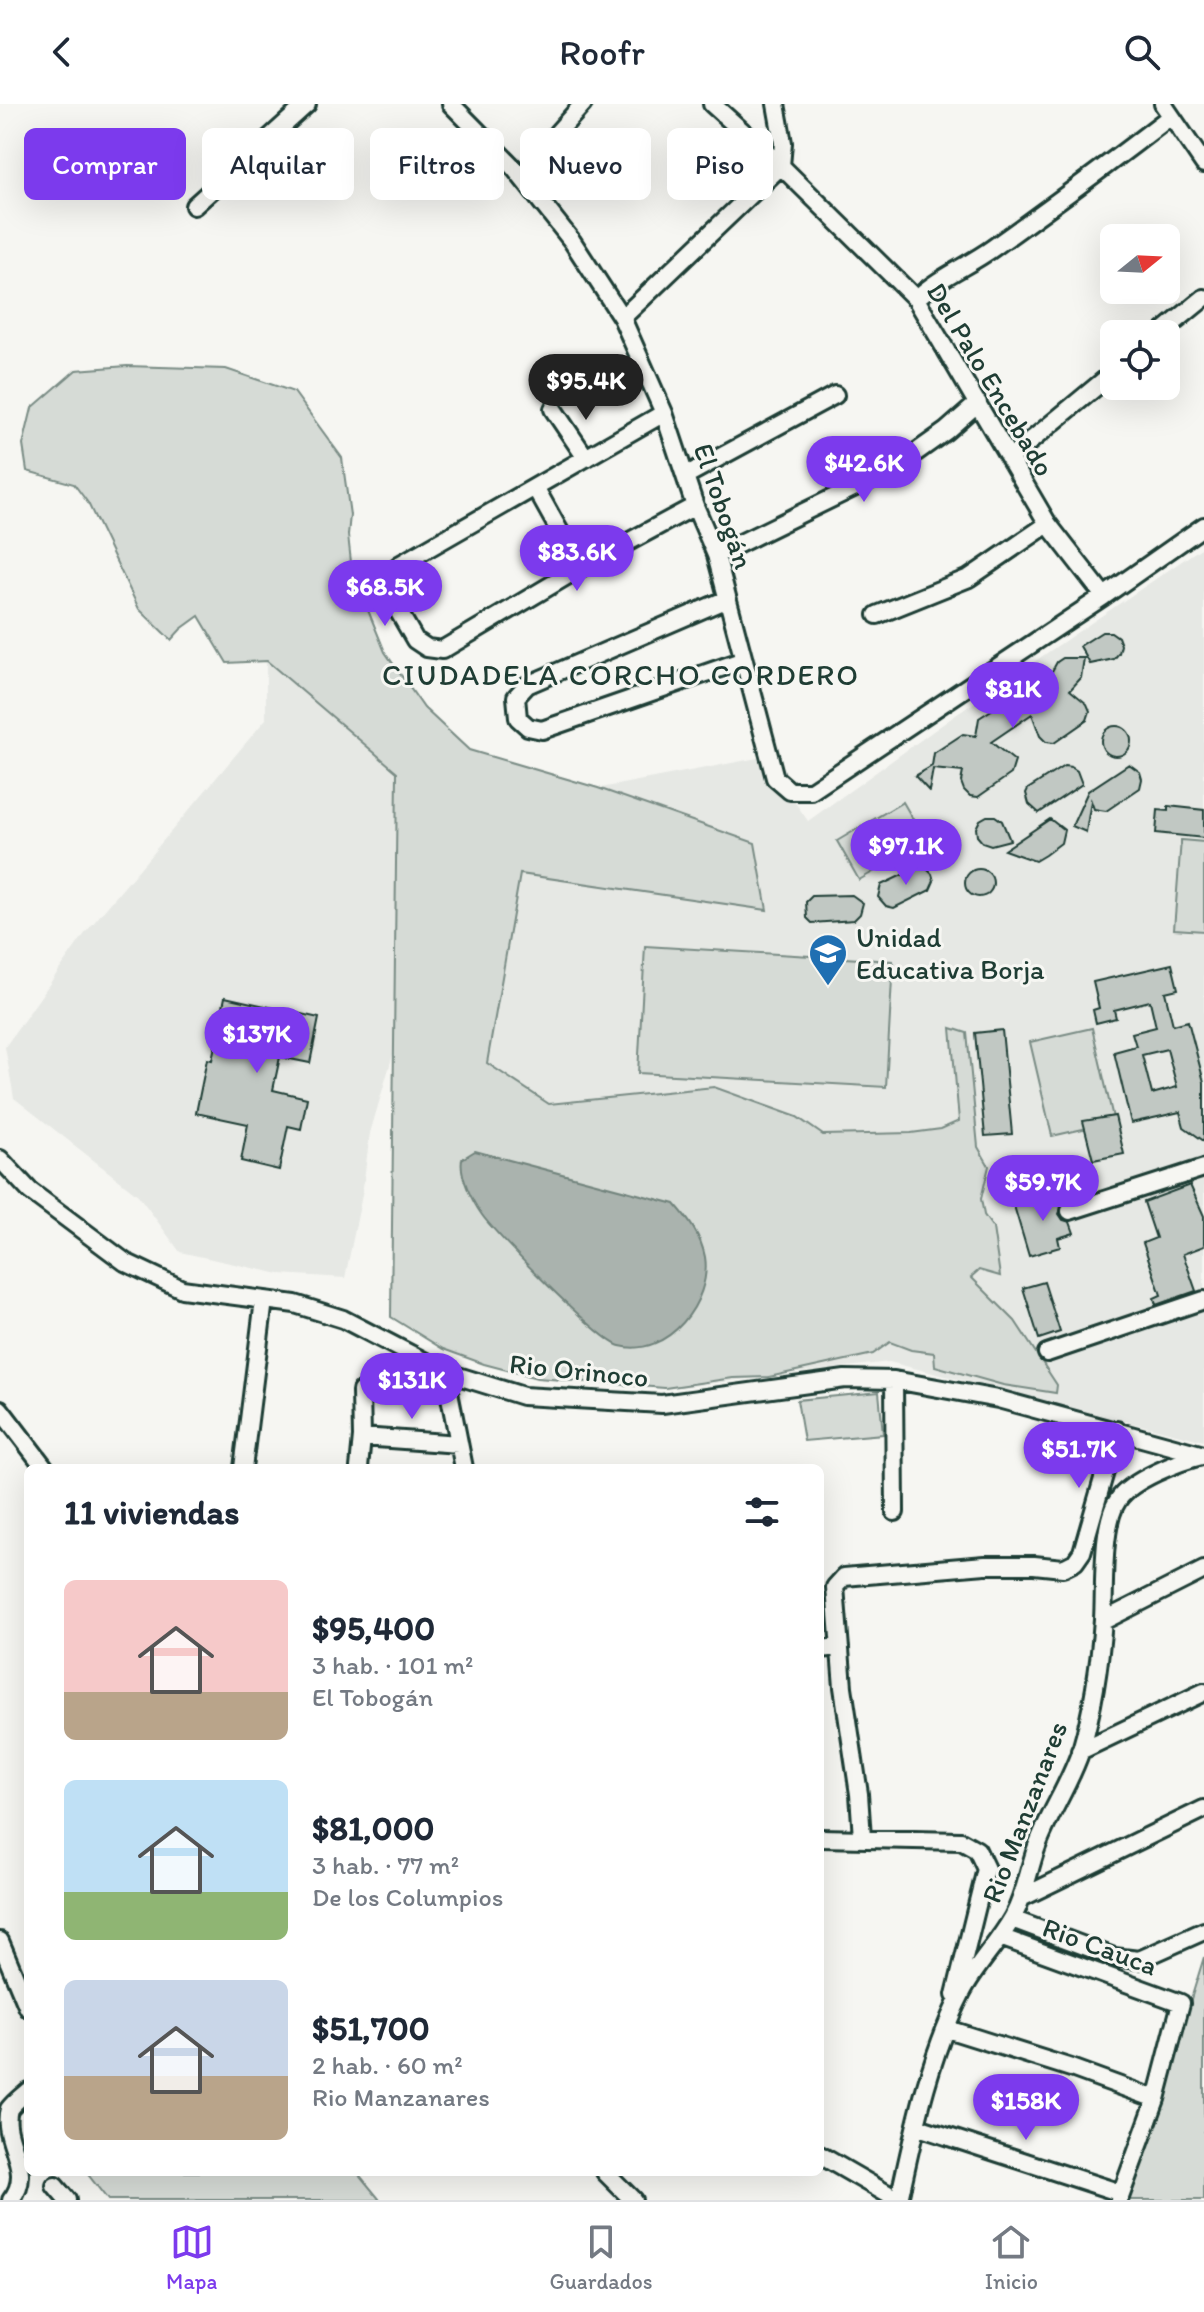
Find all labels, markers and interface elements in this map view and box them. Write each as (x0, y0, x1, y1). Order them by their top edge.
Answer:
icon: back (40, 30, 84, 74)
icon: search (1120, 30, 1164, 74)
text: Roofr (559, 31, 645, 74)
chip: Comprar (24, 128, 186, 200)
chip: Alquilar (202, 128, 354, 200)
chip: Filtros (370, 128, 504, 200)
chip: Nuevo (520, 128, 651, 200)
chip: Piso (667, 128, 773, 200)
north arrow (1100, 224, 1180, 304)
map controls (1100, 224, 1180, 400)
street label: Del Palo Encebado (920, 276, 1062, 482)
button: locate (1100, 320, 1180, 400)
pin: $95.4K (521, 354, 651, 422)
text: $95.4K (546, 364, 626, 396)
pin: $42.6K (799, 436, 929, 504)
street label: El Tobogán (687, 439, 761, 573)
text: $42.6K (824, 446, 904, 478)
pin: $83.6K (512, 525, 642, 593)
text: $83.6K (538, 535, 616, 567)
pin: $68.5K (320, 560, 450, 628)
text: $68.5K (346, 570, 424, 602)
district label: CIUDADELA CORCHO CORDERO (382, 656, 860, 693)
pin: $81K (966, 662, 1060, 730)
text: $81K (985, 672, 1041, 704)
pin: $97.1K (841, 819, 971, 887)
text: $97.1K (869, 829, 943, 861)
place label: Unidad Educativa Borja (856, 920, 1045, 986)
school or university icon: Unidad Educativa Borja (807, 932, 849, 987)
pin: $137K (201, 1007, 313, 1075)
text: $137K (223, 1017, 291, 1049)
pin: $59.7K (978, 1155, 1108, 1223)
text: $59.7K (1005, 1165, 1081, 1197)
street label: Rio Orinoco (508, 1346, 650, 1394)
pin: $131K (356, 1353, 468, 1421)
text: $131K (378, 1363, 446, 1395)
pin: $51.7K (1014, 1422, 1144, 1490)
text: $51.7K (1042, 1432, 1116, 1464)
icon: filters (740, 1490, 784, 1534)
text: 11 viviendas (64, 1492, 239, 1533)
text: $95,400 (312, 1608, 435, 1649)
icon: home (128, 1612, 224, 1708)
text: 3 hab. · 101 m² (312, 1649, 473, 1681)
text: El Tobogán (312, 1681, 433, 1713)
street label: Rio Manzanares (974, 1716, 1074, 1908)
text: $81,000 (312, 1808, 435, 1849)
icon: home (128, 1812, 224, 1908)
text: 3 hab. · 77 m² (312, 1849, 459, 1881)
text: De los Columpios (312, 1881, 503, 1913)
street label: Rio Cauca (1038, 1910, 1162, 1982)
text: $51,700 (312, 2008, 430, 2049)
icon: home (128, 2012, 224, 2108)
text: 2 hab. · 60 m² (312, 2049, 463, 2081)
pin: $158K (970, 2074, 1082, 2142)
text: Rio Manzanares (312, 2081, 490, 2113)
text: $158K (991, 2084, 1061, 2116)
tab: Mapa (166, 2220, 217, 2295)
tab: Guardados (550, 2220, 653, 2295)
tab: Inicio (985, 2220, 1038, 2295)

